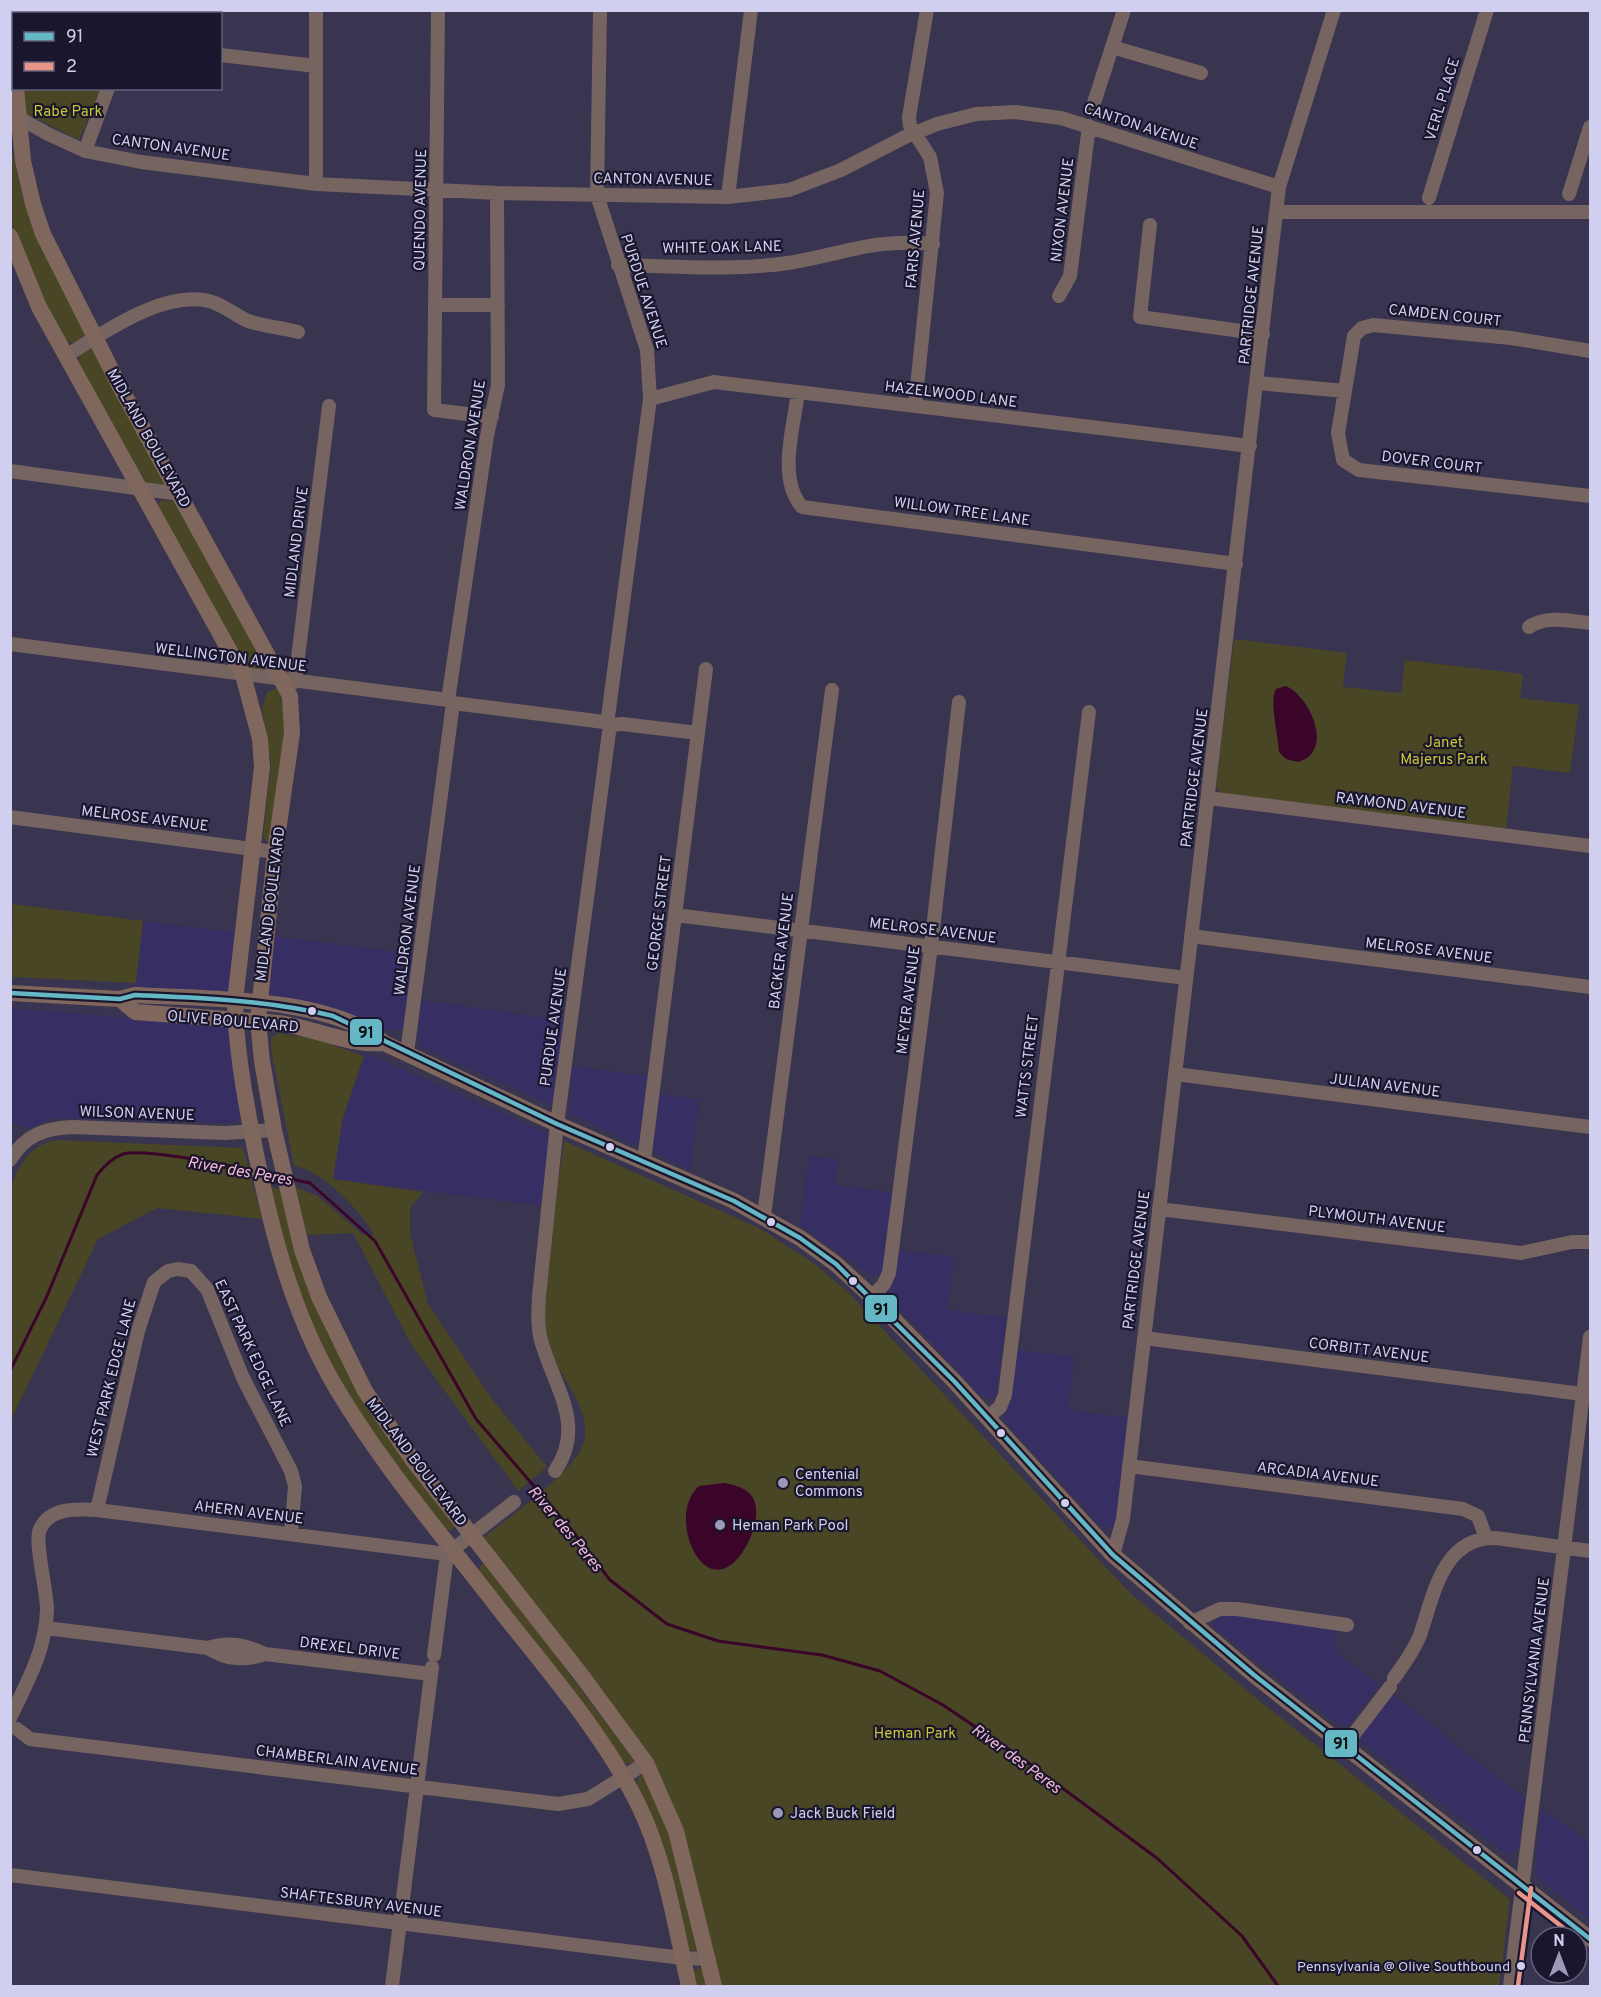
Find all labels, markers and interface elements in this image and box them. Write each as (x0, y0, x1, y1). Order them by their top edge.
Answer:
legend (12, 12, 222, 90)
text: 91 (66, 26, 83, 49)
street label: VERL PLACE (1422, 55, 1465, 143)
text: 2 (66, 56, 77, 79)
street label: CANTON AVENUE (1081, 100, 1200, 155)
park label: Rabe Park (34, 103, 102, 122)
street label: CANTON AVENUE (110, 131, 231, 166)
street label: QUENDO AVENUE (411, 149, 432, 271)
street label: NIXON AVENUE (1048, 157, 1079, 263)
street label: CANTON AVENUE (593, 170, 713, 191)
street label: FARIS AVENUE (903, 189, 930, 290)
street label: PARTRIDGE AVENUE (1236, 225, 1269, 366)
street label: PURDUE AVENUE (615, 232, 670, 351)
street label: WHITE OAK LANE (662, 238, 782, 259)
street label: CAMDEN COURT (1387, 301, 1502, 332)
street label: MIDLAND BOULEVARD (102, 366, 194, 512)
street label: HAZELWOOD LANE (883, 378, 1018, 413)
street label: WALDRON AVENUE (452, 379, 491, 512)
street label: DOVER COURT (1380, 448, 1483, 479)
street label: MIDLAND DRIVE (281, 485, 314, 599)
street label: WILLOW TREE LANE (892, 494, 1031, 531)
street label: WELLINGTON AVENUE (154, 640, 308, 677)
street label: PARTRIDGE AVENUE (1178, 708, 1213, 849)
park label: Janet Majerus Park (1400, 734, 1488, 770)
street label: RAYMOND AVENUE (1334, 789, 1467, 824)
street label: MELROSE AVENUE (80, 802, 210, 837)
street label: MIDLAND BOULEVARD (253, 826, 290, 983)
street label: GEORGE STREET (644, 854, 677, 972)
street label: WALDRON AVENUE (391, 864, 426, 997)
street label: BACKER AVENUE (766, 892, 799, 1011)
street label: MELROSE AVENUE (868, 914, 998, 949)
street label: MELROSE AVENUE (1364, 934, 1494, 969)
street label: MEYER AVENUE (893, 945, 926, 1055)
street label: PURDUE AVENUE (537, 967, 572, 1088)
unlabelled marker (306, 1005, 318, 1017)
street label: OLIVE BOULEVARD (166, 1007, 300, 1038)
street label: WATTS STREET (1013, 1013, 1044, 1119)
line badge: 91 (349, 1018, 383, 1046)
text: 91 (358, 1024, 374, 1044)
street label: JULIAN AVENUE (1328, 1070, 1441, 1103)
street label: WILSON AVENUE (79, 1103, 195, 1126)
unlabelled marker (604, 1141, 616, 1153)
water label: River des Peres (186, 1153, 294, 1191)
street label: PARTRIDGE AVENUE (1120, 1190, 1155, 1331)
street label: PLYMOUTH AVENUE (1307, 1203, 1447, 1238)
unlabelled marker (765, 1216, 777, 1228)
unlabelled marker (847, 1275, 859, 1287)
street label: EAST PARK EDGE LANE (209, 1277, 294, 1430)
line badge: 91 (864, 1294, 898, 1323)
street label: WEST PARK EDGE LANE (84, 1297, 141, 1460)
text: 91 (873, 1301, 889, 1321)
street label: CORBITT AVENUE (1307, 1335, 1430, 1368)
street label: MIDLAND BOULEVARD (361, 1395, 470, 1531)
unlabelled marker (995, 1427, 1007, 1439)
street label: ARCADIA AVENUE (1256, 1459, 1380, 1492)
place label: Centenial Commons (795, 1466, 863, 1502)
marker: Centenial Commons (776, 1476, 790, 1490)
water label: River des Peres (523, 1482, 607, 1577)
street label: AHERN AVENUE (193, 1497, 305, 1530)
unlabelled marker (1059, 1497, 1071, 1509)
place label: Heman Park Pool (732, 1517, 848, 1536)
marker: Heman Park Pool (713, 1518, 727, 1532)
street label: PENNSYLVANIA AVENUE (1516, 1576, 1555, 1744)
street label: DREXEL DRIVE (298, 1634, 401, 1665)
water label: River des Peres (967, 1720, 1065, 1799)
park label: Heman Park (874, 1725, 956, 1744)
line badge: 91 (1324, 1729, 1358, 1758)
text: 91 (1333, 1735, 1349, 1755)
street label: CHAMBERLAIN AVENUE (254, 1742, 419, 1781)
place label: Jack Buck Field (790, 1805, 895, 1824)
marker: Jack Buck Field (771, 1806, 785, 1820)
unlabelled marker (1471, 1844, 1483, 1856)
street label: SHAFTESBURY AVENUE (279, 1884, 443, 1923)
north arrow (1529, 1925, 1589, 1985)
text: N (1553, 1932, 1565, 1952)
place label: Pennsylvania @ Olive Southbound (1297, 1959, 1510, 1976)
marker: Pennsylvania @ Olive Southbound (1515, 1960, 1527, 1972)

